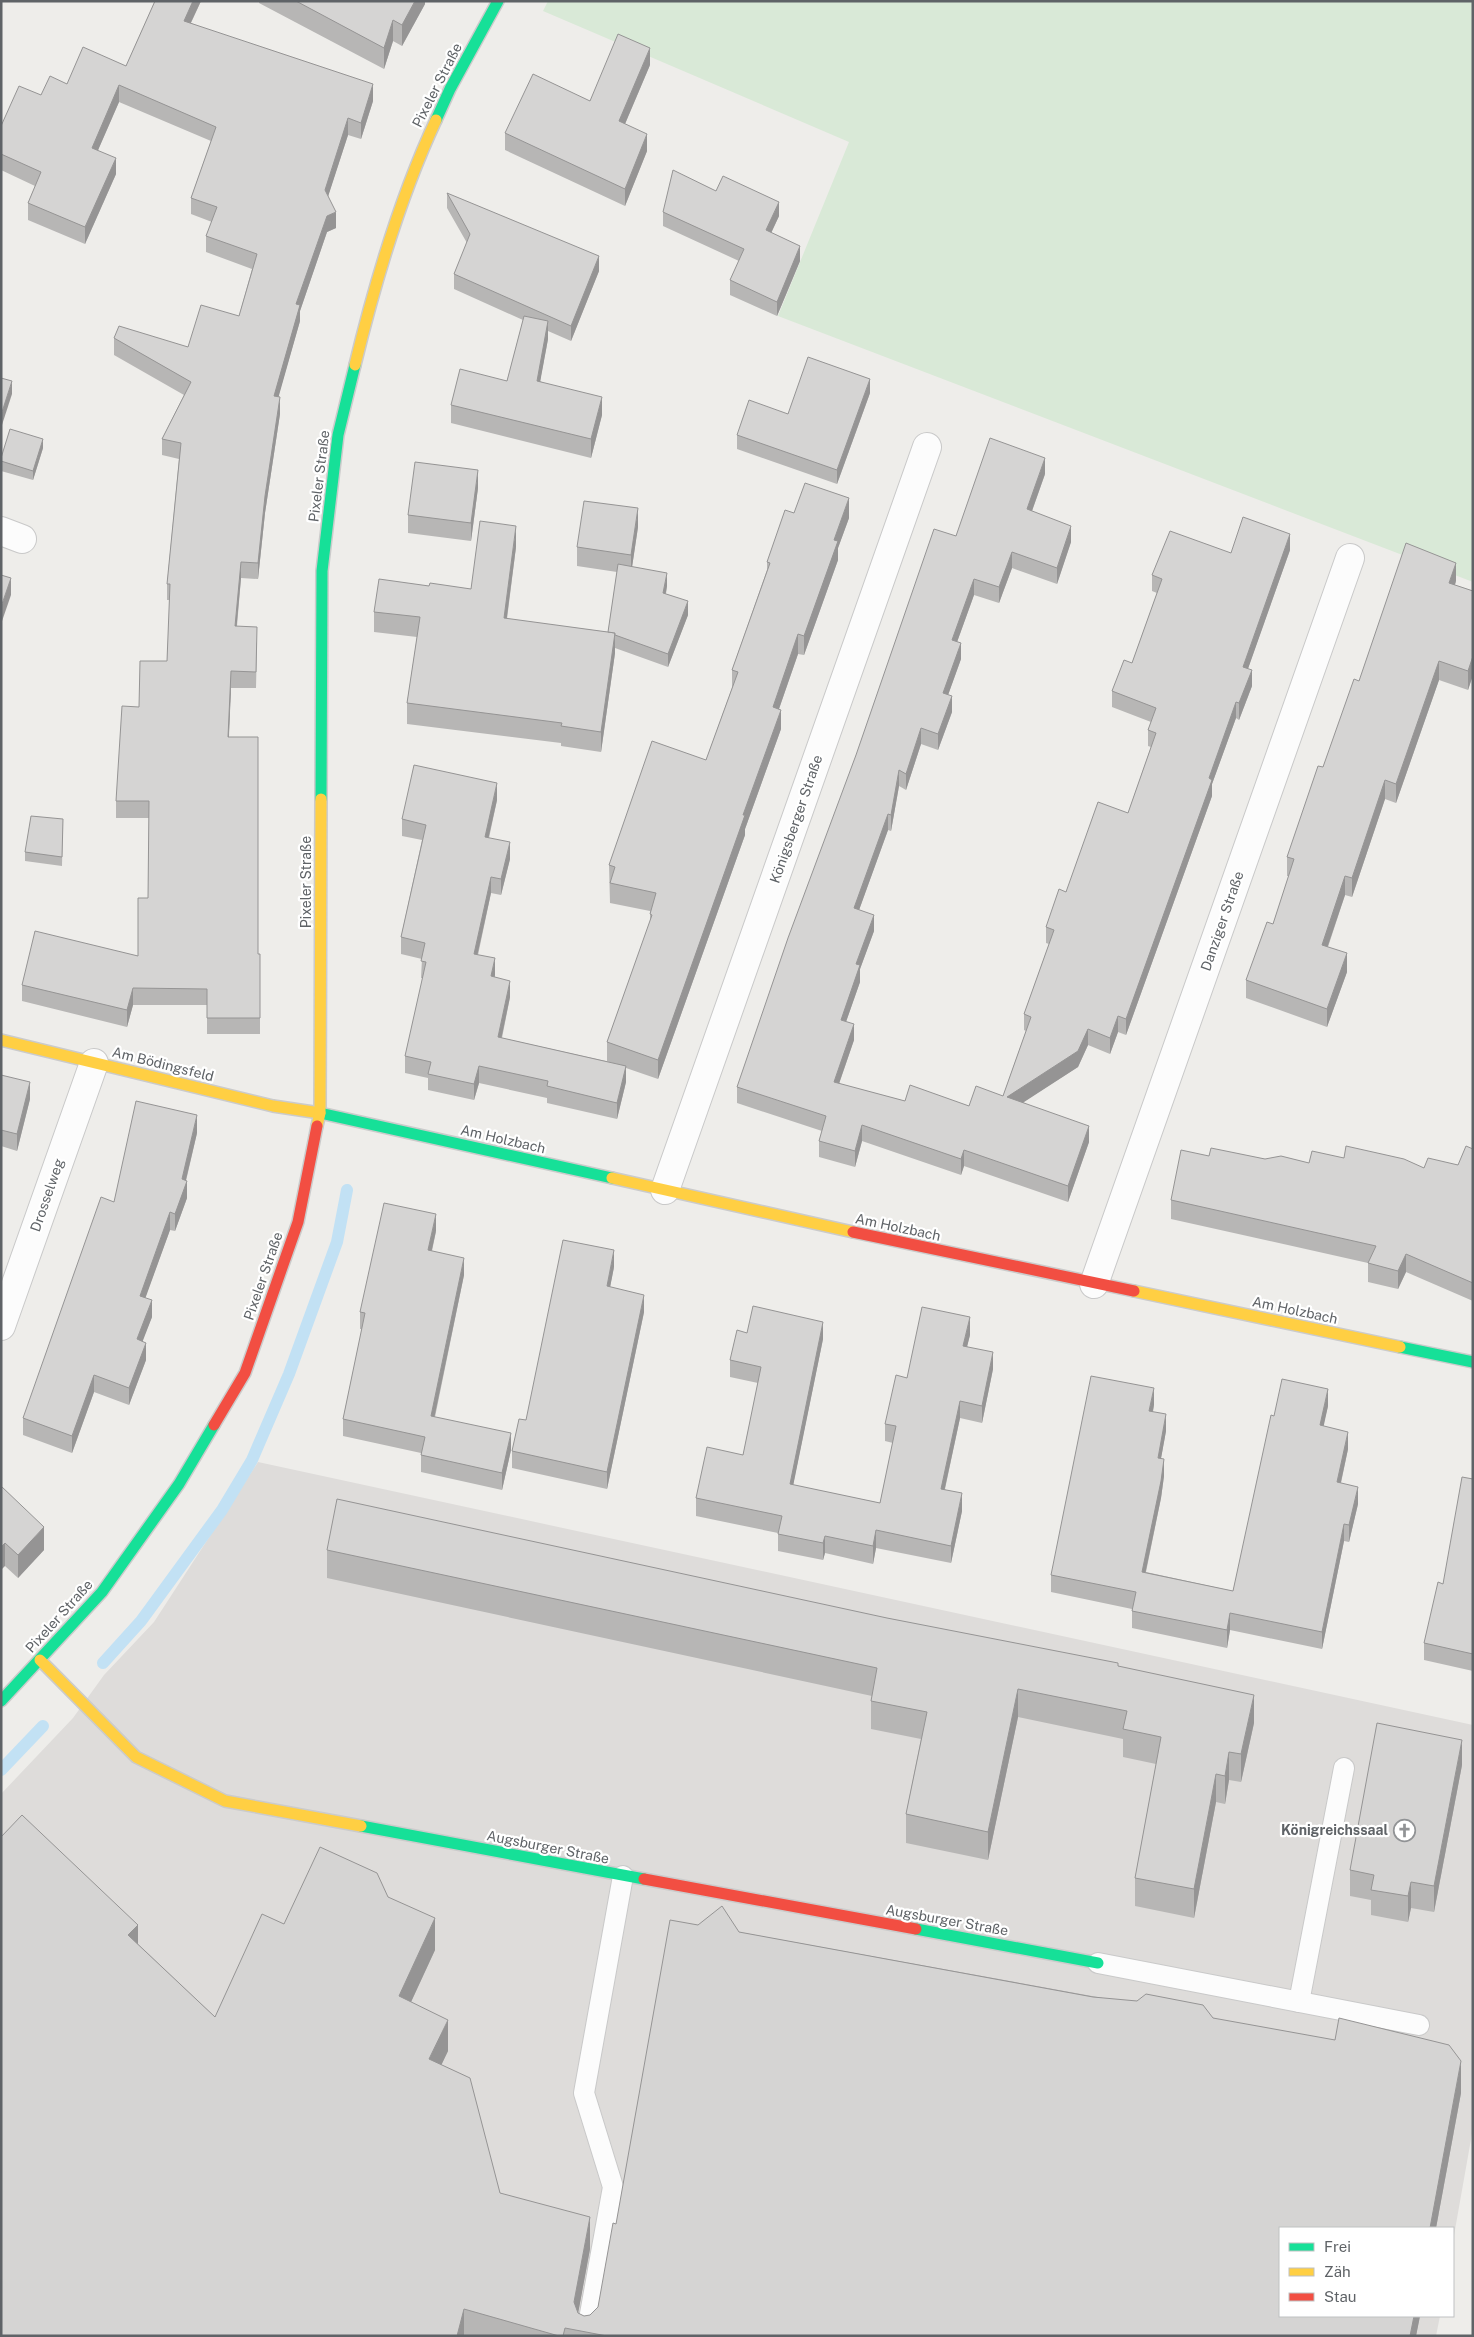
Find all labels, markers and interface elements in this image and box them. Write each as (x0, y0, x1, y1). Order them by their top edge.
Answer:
street label: Pixeler Straße (409, 40, 465, 130)
street label: Pixeler Straße (305, 429, 333, 523)
street label: Königsberger Straße (767, 753, 826, 885)
street label: Pixeler Straße (298, 836, 314, 928)
street label: Danziger Straße (1197, 869, 1247, 973)
street label: Am Bödingsfeld (111, 1044, 215, 1084)
street label: Am Holzbach (459, 1121, 547, 1157)
street label: Drosselweg (27, 1156, 67, 1234)
street label: Am Holzbach (854, 1210, 942, 1244)
street label: Pixeler Straße (240, 1230, 286, 1322)
street label: Am Holzbach (1251, 1293, 1339, 1327)
street label: Pixeler Straße (22, 1576, 96, 1656)
church icon: Königreichssaal (1392, 1818, 1416, 1842)
place label: Königreichssaal (1281, 1822, 1388, 1838)
street label: Augsburger Straße (485, 1827, 611, 1867)
street label: Augsburger Straße (884, 1901, 1010, 1939)
legend (1279, 2227, 1454, 2317)
text: Frei (1324, 2238, 1351, 2255)
text: Zäh (1324, 2263, 1351, 2280)
text: Stau (1324, 2288, 1357, 2305)

